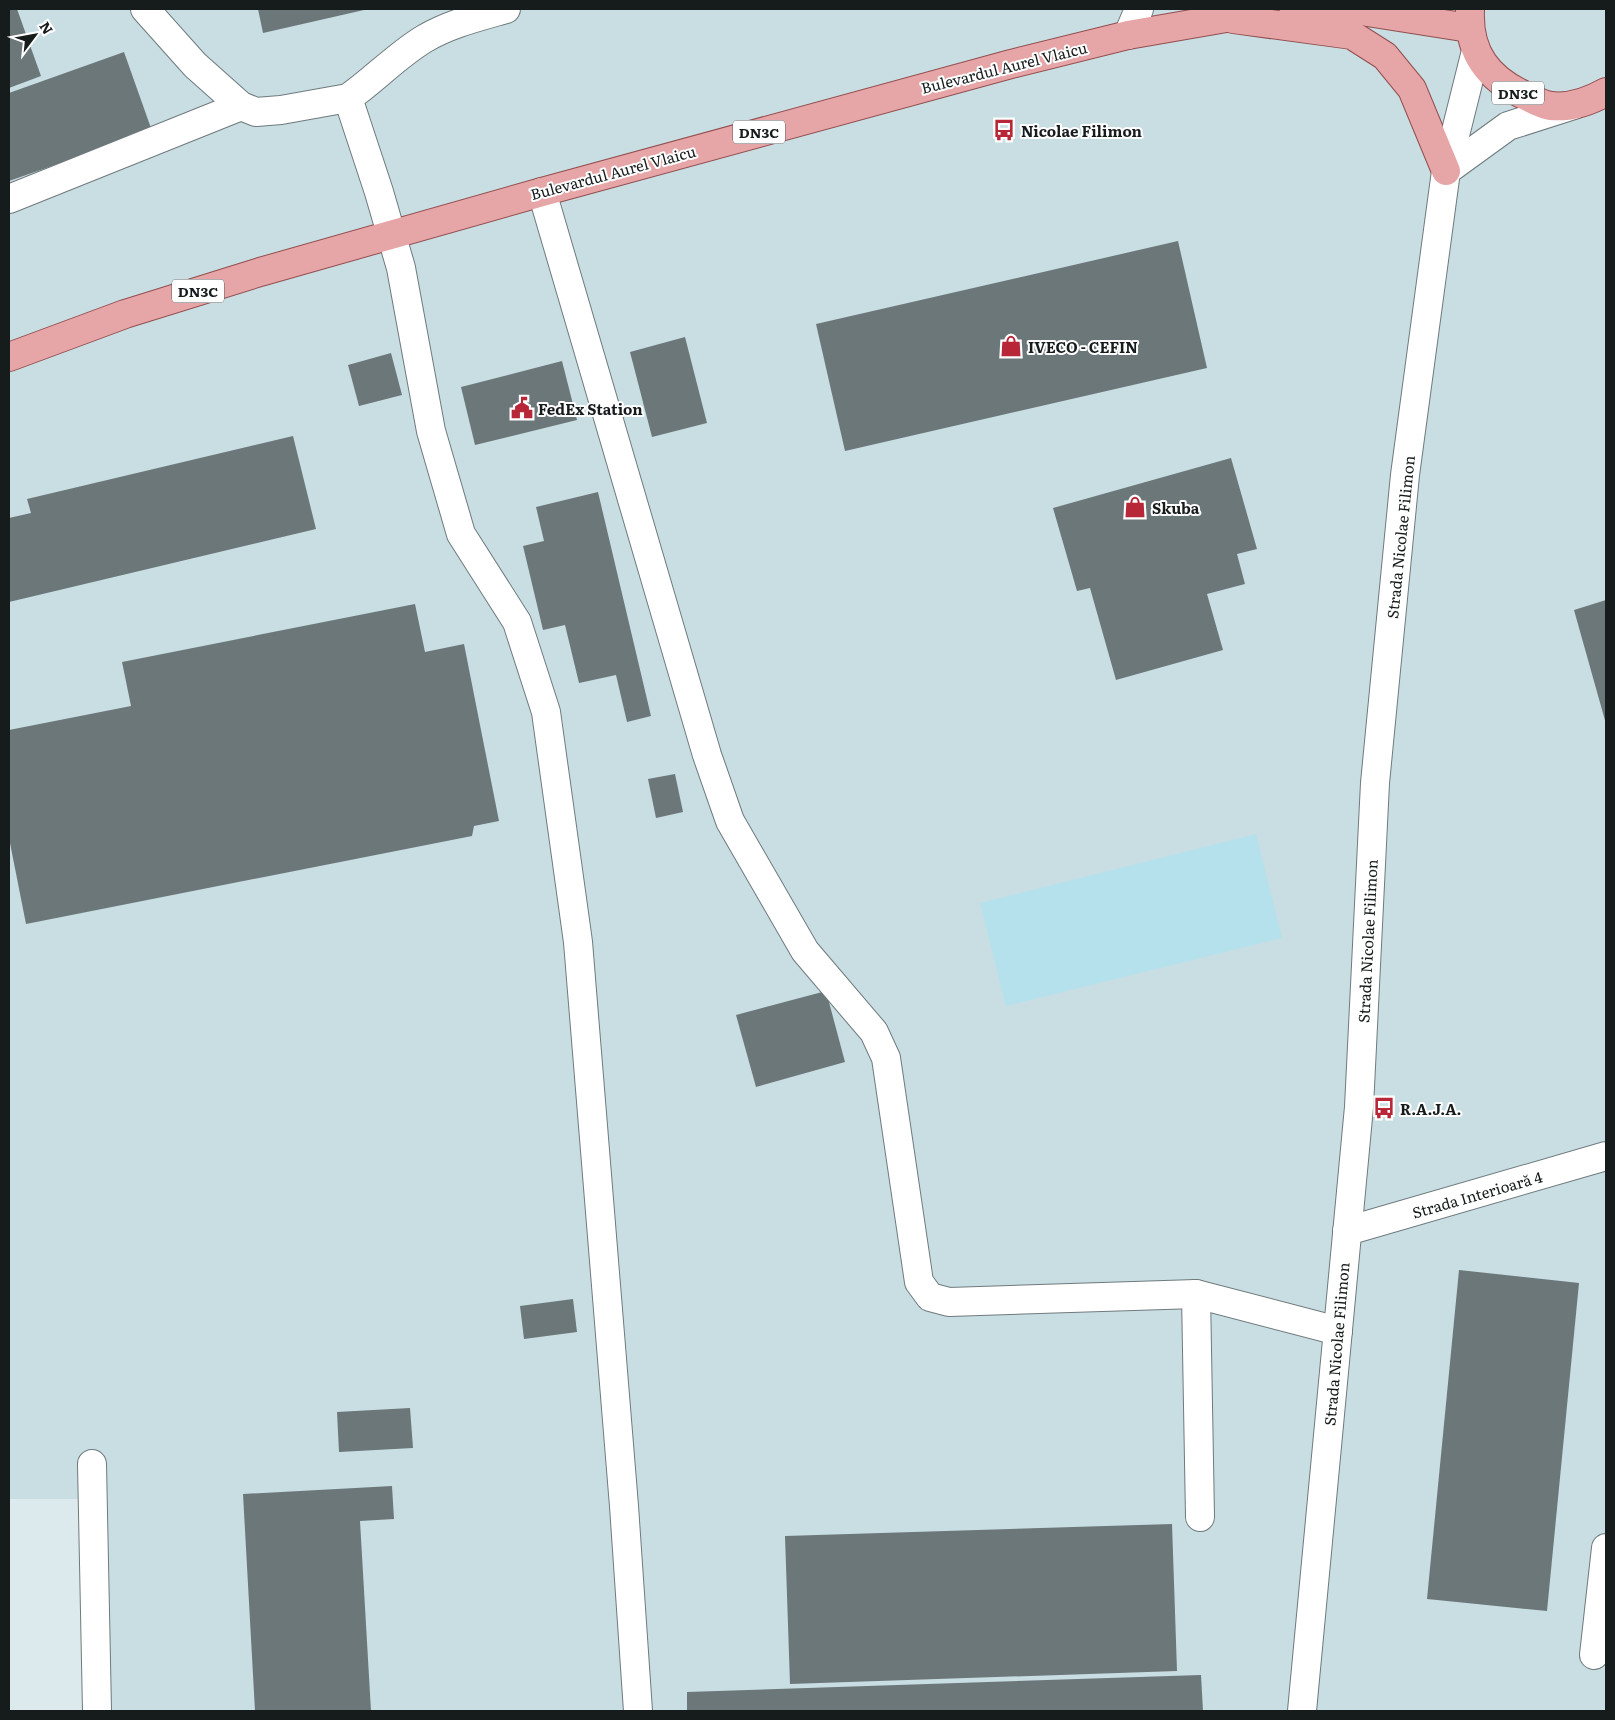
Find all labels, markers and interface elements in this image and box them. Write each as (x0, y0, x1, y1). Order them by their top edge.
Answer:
north arrow (10, 10, 60, 60)
text: N (35, 17, 59, 38)
street label: Bulevardul Aurel Vlaicu (918, 35, 1090, 99)
road number: DN3C (1492, 82, 1544, 105)
bus stop icon: Nicolae Filimon (991, 117, 1017, 143)
place label: Nicolae Filimon (1021, 119, 1143, 142)
road number: DN3C (733, 120, 785, 144)
street label: Bulevardul Aurel Vlaicu (528, 139, 699, 205)
road number: DN3C (172, 280, 224, 302)
shop icon: IVECO - CEFIN (998, 333, 1024, 359)
place label: IVECO - CEFIN (1028, 335, 1138, 358)
public building icon: FedEx Station (509, 395, 535, 421)
place label: FedEx Station (538, 397, 643, 420)
street label: Strada Nicolae Filimon (1380, 454, 1420, 620)
shop icon: Skuba (1122, 494, 1148, 520)
place label: Skuba (1152, 496, 1200, 519)
street label: Strada Nicolae Filimon (1351, 858, 1383, 1023)
bus stop icon: R.A.J.A. (1371, 1095, 1397, 1121)
place label: R.A.J.A. (1400, 1097, 1462, 1120)
street label: Strada Interioară 4 (1409, 1164, 1545, 1224)
street label: Strada Nicolae Filimon (1317, 1261, 1355, 1427)

